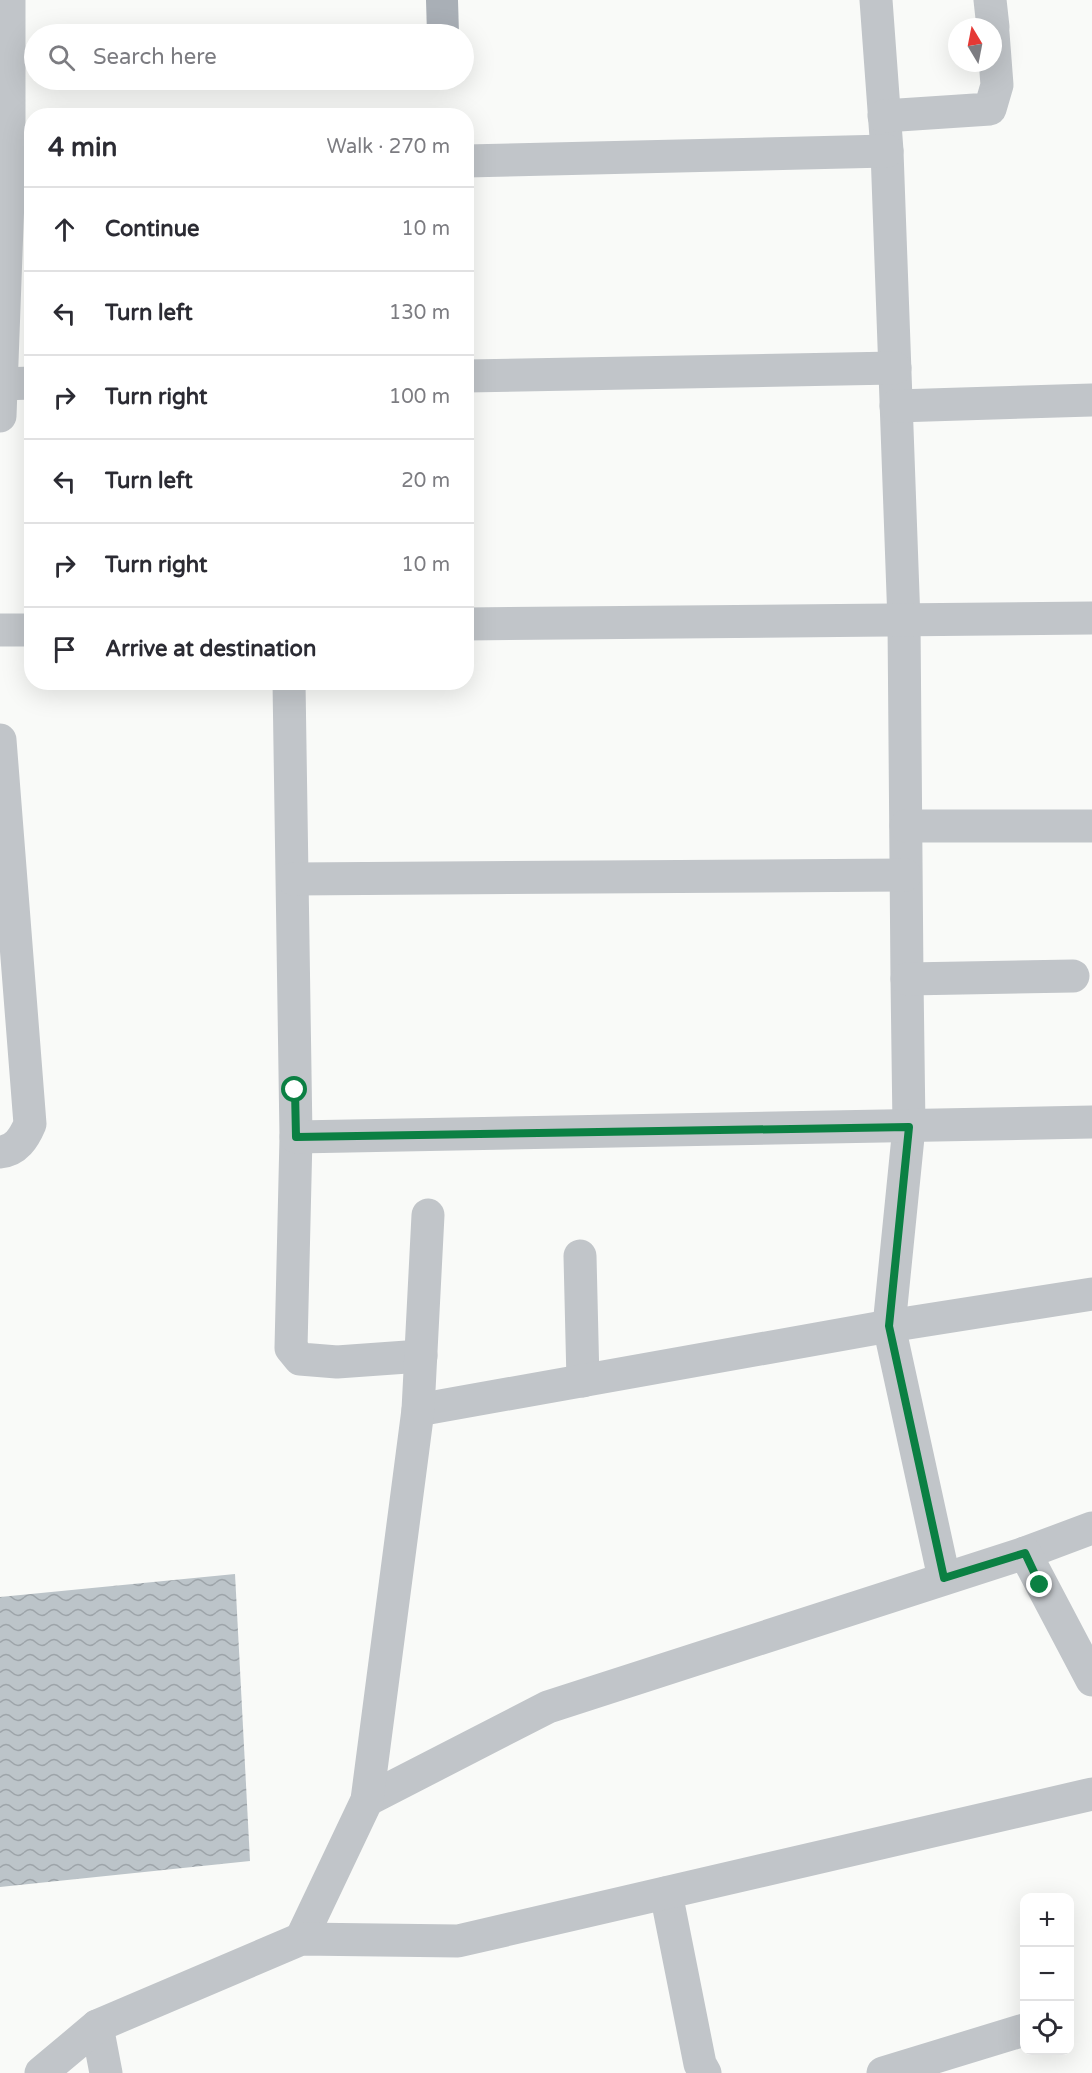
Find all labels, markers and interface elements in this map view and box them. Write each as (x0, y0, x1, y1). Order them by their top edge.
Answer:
north arrow (948, 18, 1002, 72)
search box (24, 24, 474, 90)
icon: search (45, 41, 78, 74)
text: Search here (93, 44, 217, 70)
text: 4 min (48, 132, 117, 163)
text: Walk · 270 m (327, 135, 450, 159)
icon: ahead (48, 213, 81, 246)
text: Continue (105, 216, 200, 242)
text: 10 m (401, 217, 450, 241)
icon: left (48, 297, 81, 330)
text: Turn left (105, 300, 193, 326)
text: 130 m (389, 301, 450, 325)
icon: right (48, 381, 81, 414)
text: Turn right (105, 384, 207, 410)
text: 100 m (389, 385, 450, 409)
icon: left (48, 465, 81, 498)
text: Turn left (105, 468, 193, 494)
text: 20 m (401, 469, 450, 493)
icon: right (48, 549, 81, 582)
text: Turn right (105, 552, 207, 578)
text: 10 m (401, 553, 450, 577)
icon: arrive (48, 633, 81, 666)
text: Arrive at destination (105, 636, 316, 662)
route start (281, 1076, 307, 1102)
route end (1026, 1571, 1052, 1597)
map controls (1020, 1893, 1074, 2055)
button: + (1020, 1893, 1074, 1947)
button: − (1020, 1947, 1074, 2001)
button: locate (1020, 2001, 1074, 2055)

